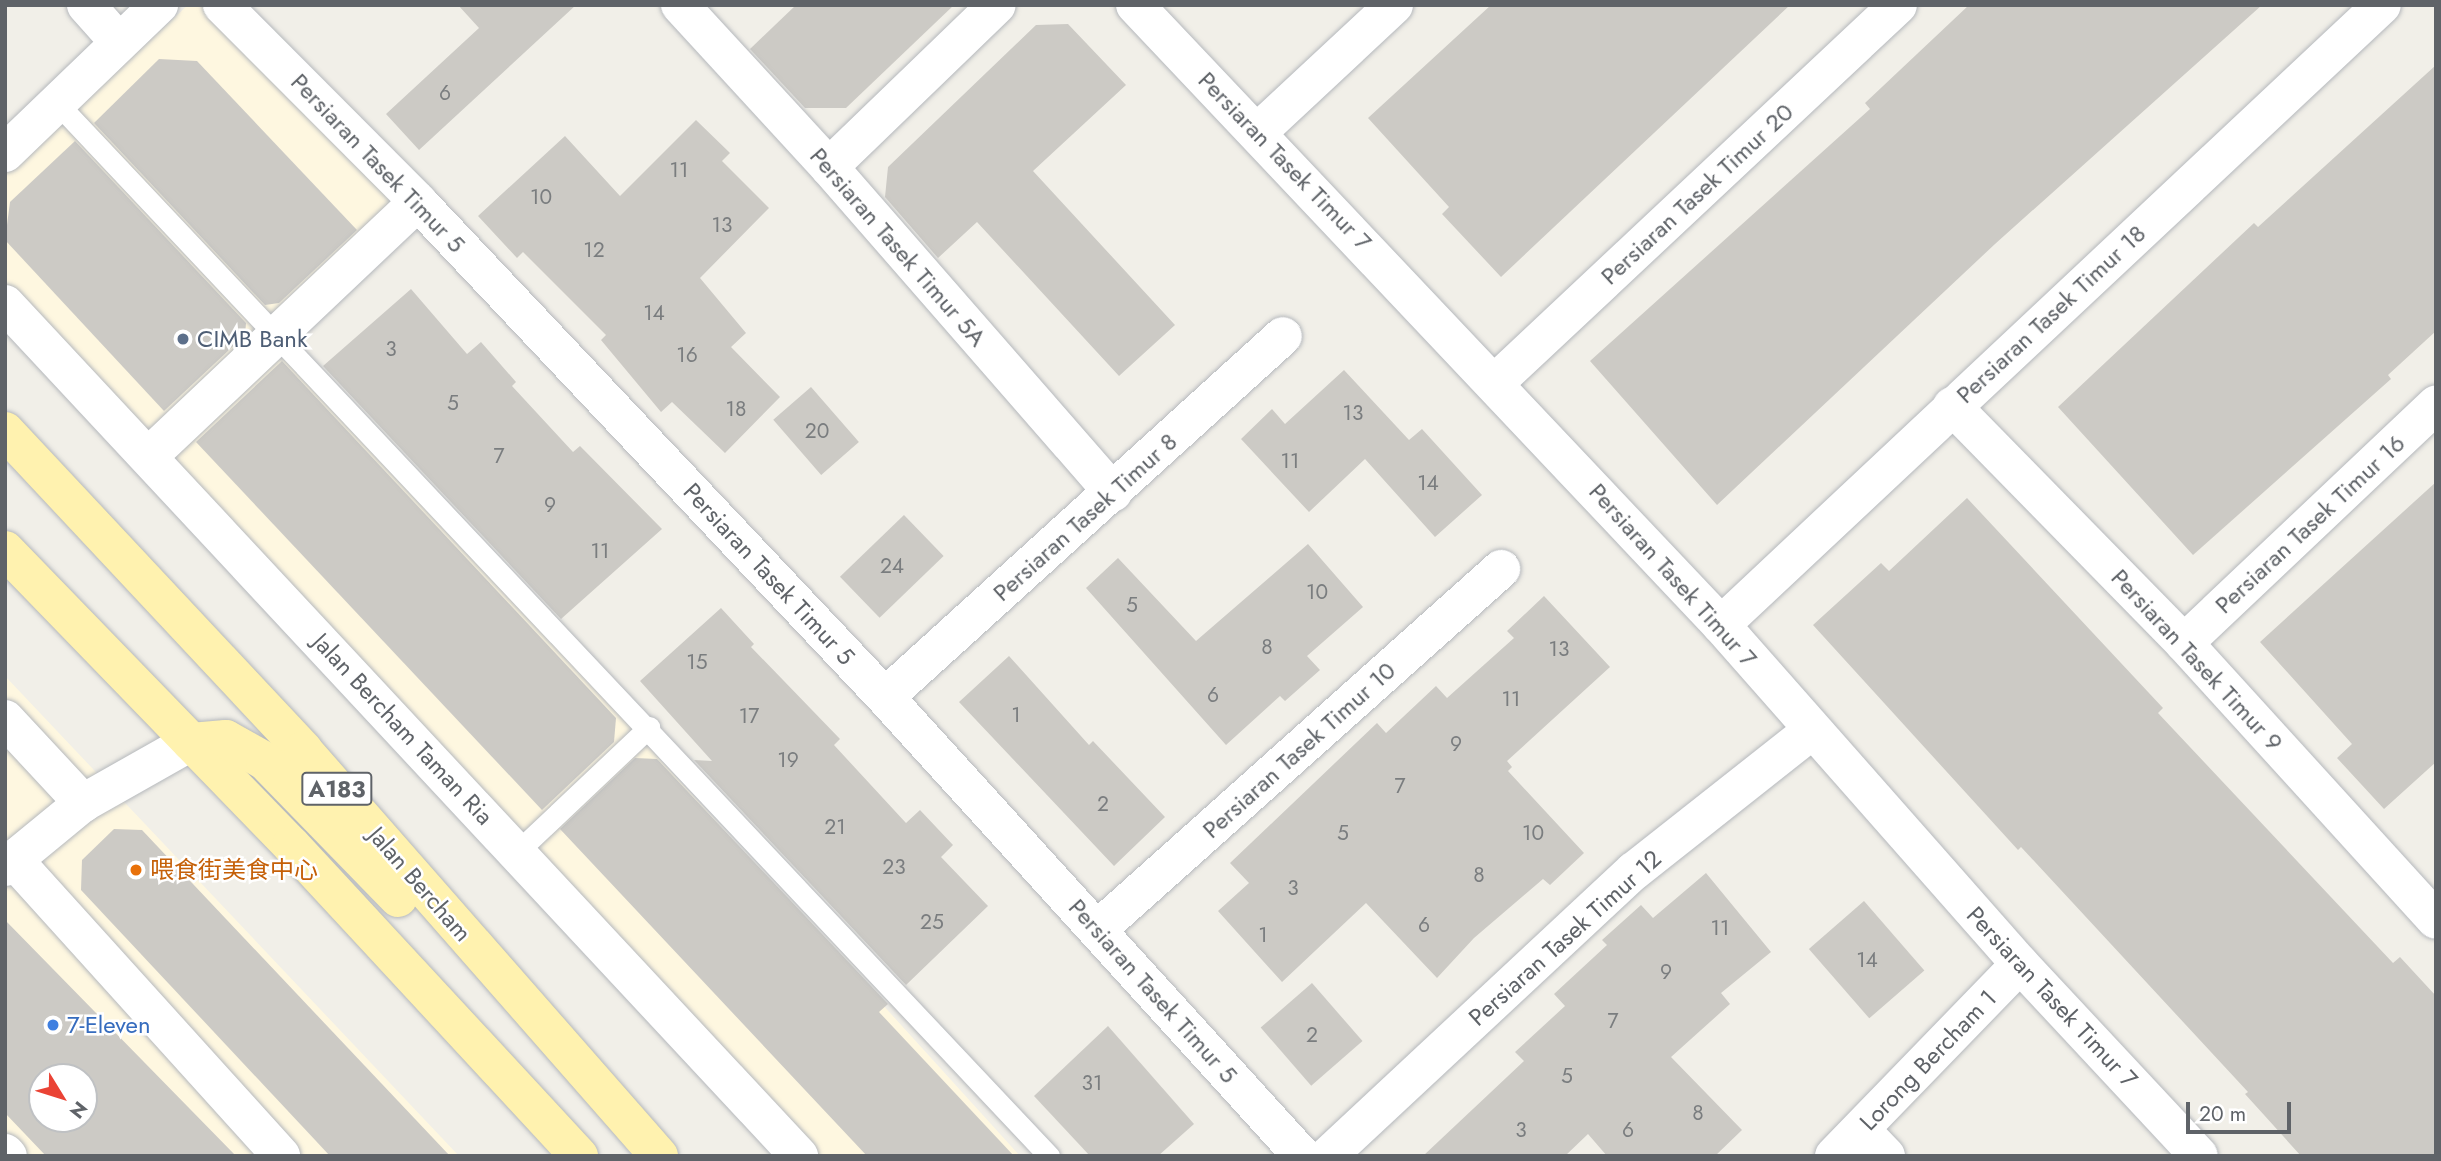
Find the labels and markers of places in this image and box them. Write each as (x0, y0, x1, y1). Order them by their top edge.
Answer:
place label: CIMB Bank (197, 325, 307, 353)
marker: CIMB Bank (175, 331, 191, 347)
place label: 喂食街美食中心 (150, 856, 318, 884)
marker: 喂食街美食中心 (128, 862, 144, 878)
place label: 7-Eleven (67, 1011, 151, 1039)
marker: 7-Eleven (45, 1017, 61, 1033)

